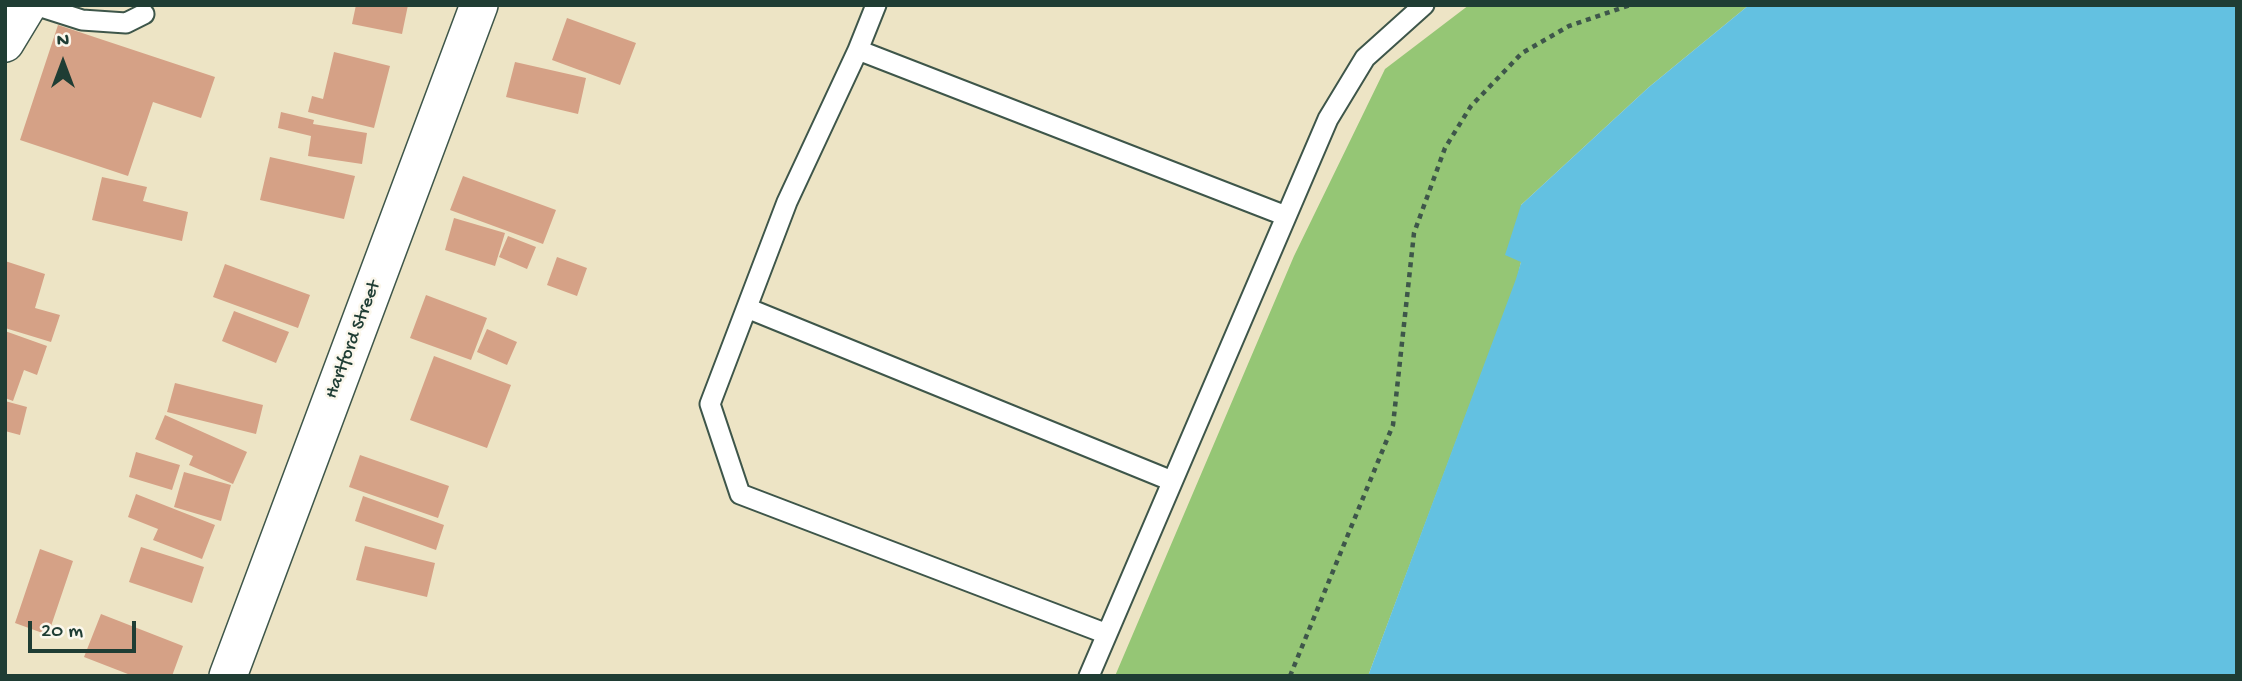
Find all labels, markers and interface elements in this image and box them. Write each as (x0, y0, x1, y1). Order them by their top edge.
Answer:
north arrow (28, 28, 98, 98)
text: N (57, 30, 69, 53)
street label: Hartford Street (321, 278, 387, 402)
scale bar (32, 608, 140, 652)
text: 20 m (41, 620, 83, 645)

